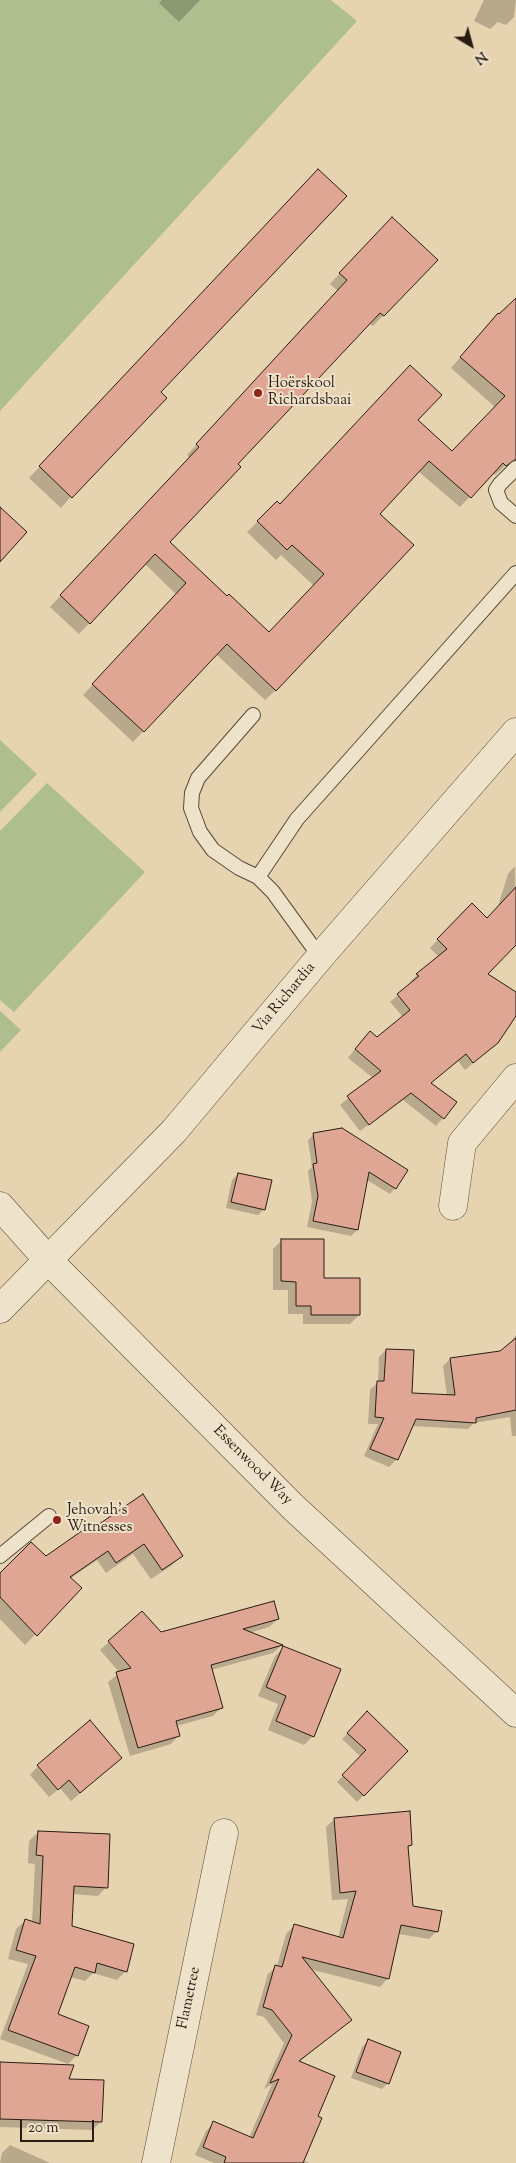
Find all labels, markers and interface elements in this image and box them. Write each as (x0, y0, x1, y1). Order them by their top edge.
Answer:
north arrow (446, 20, 496, 70)
text: N (470, 46, 491, 68)
place label: Hoërskool Richardsbaai (268, 375, 351, 410)
marker: Hoërskool Richardsbaai (252, 387, 264, 399)
street label: Via Richardia (250, 959, 320, 1039)
street label: Essenwood Way (208, 1422, 296, 1510)
place label: Jehovah's Witnesses (67, 1502, 132, 1537)
marker: Jehovah's Witnesses (51, 1514, 63, 1526)
street label: Flametree (175, 1965, 205, 2031)
scale bar (22, 2110, 96, 2142)
text: 20 m (28, 2118, 59, 2139)

